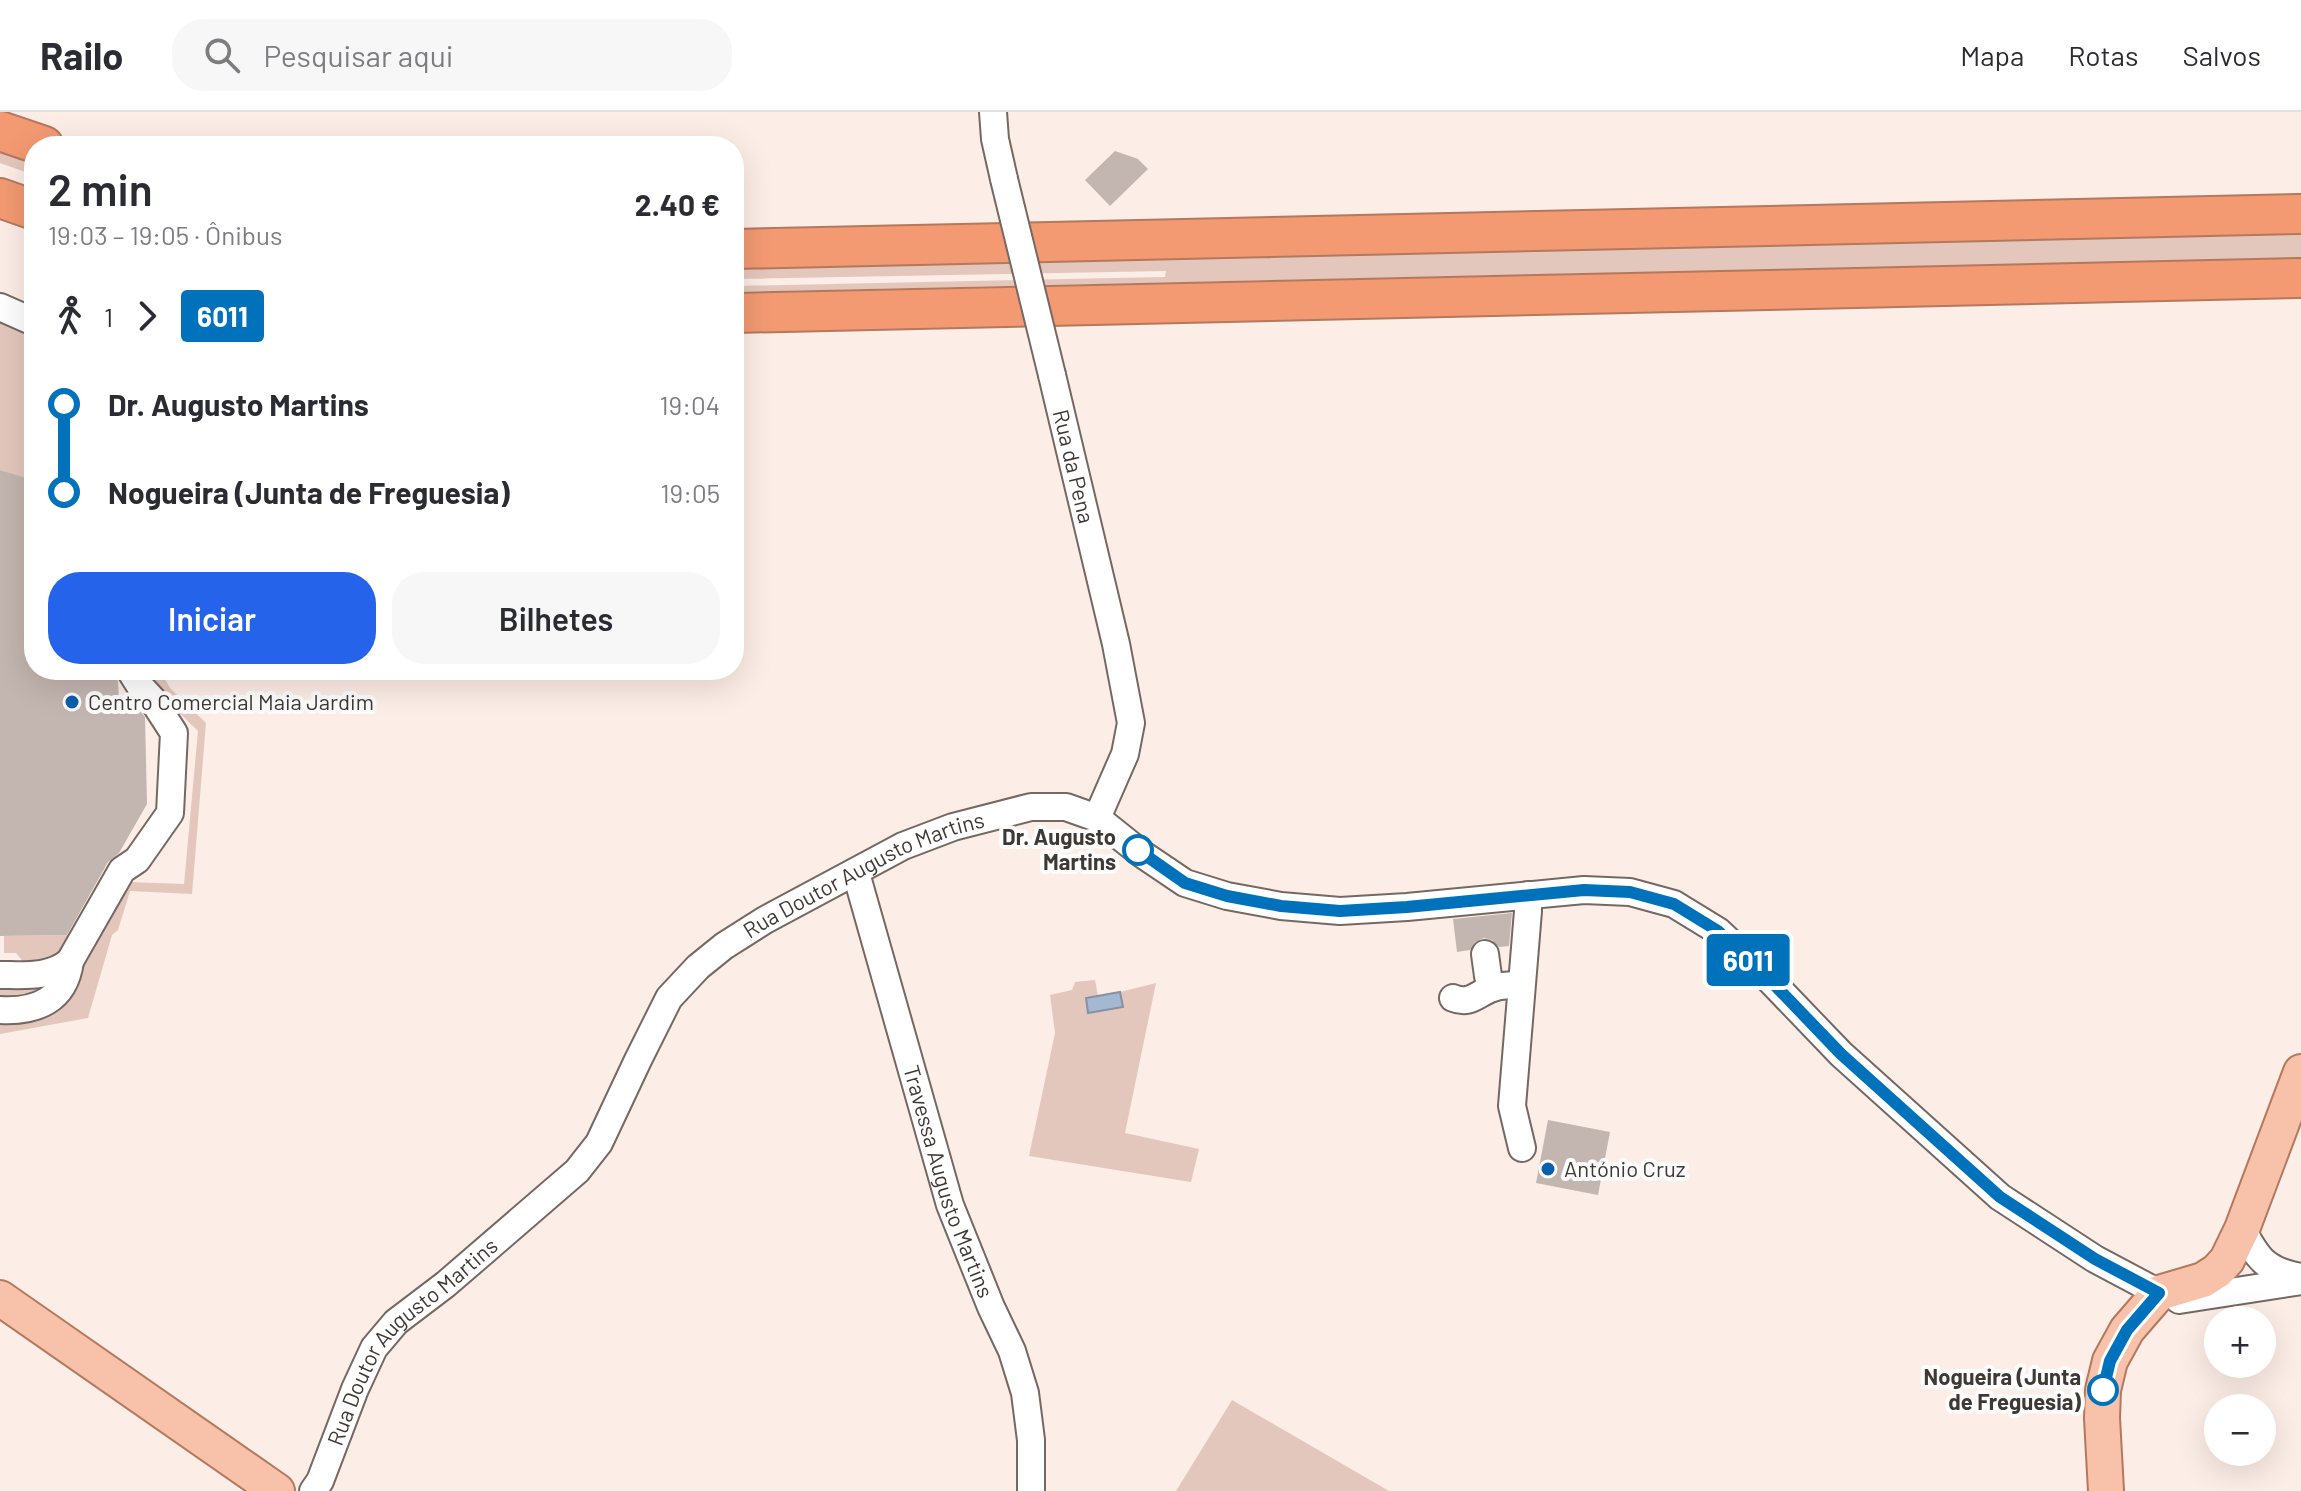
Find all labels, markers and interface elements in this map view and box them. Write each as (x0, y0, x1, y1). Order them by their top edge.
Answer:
search box (172, 19, 732, 91)
text: Railo (40, 32, 124, 78)
icon: search (200, 33, 244, 77)
text: Pesquisar aqui (264, 37, 454, 73)
text: Mapa (1960, 38, 2024, 72)
text: Rotas (2068, 38, 2138, 72)
text: Salvos (2182, 38, 2261, 72)
text: 2 min (48, 162, 153, 215)
text: 2.40 € (635, 186, 720, 222)
text: 19:03 – 19:05 · Ônibus (48, 219, 282, 250)
icon: walk (48, 294, 92, 338)
icon: forward (125, 294, 169, 338)
text: 6011 (197, 299, 248, 333)
text: 1 (104, 301, 113, 332)
text: Dr. Augusto Martins (108, 386, 369, 422)
text: 19:04 (660, 389, 720, 420)
street label: Rua da Pena (1049, 407, 1101, 526)
text: Nogueira (Junta de Freguesia) (108, 474, 510, 510)
text: 19:05 (660, 477, 720, 508)
button: Iniciar (48, 572, 376, 664)
button: Bilhetes (392, 572, 720, 664)
place label: Centro Comercial Maia Jardim (88, 688, 374, 714)
marker: Centro Comercial Maia Jardim (63, 693, 81, 711)
street label: Rua Doutor Augusto Martins (738, 806, 987, 943)
place label: Dr. Augusto Martins (1002, 823, 1116, 874)
marker: Dr. Augusto Martins (1123, 835, 1153, 865)
line badge: 6011 (1692, 934, 1804, 986)
text: 6011 (1723, 943, 1773, 977)
street label: Travessa Augusto Martins (899, 1062, 1000, 1301)
place label: António Cruz (1564, 1155, 1686, 1181)
marker: António Cruz (1539, 1160, 1557, 1178)
street label: Rua Doutor Augusto Martins (321, 1232, 502, 1449)
map controls (2204, 1306, 2276, 1466)
button: + (2204, 1306, 2276, 1378)
place label: Nogueira (Junta de Freguesia) (1924, 1363, 2081, 1414)
marker: Nogueira (Junta de Freguesia) (2088, 1375, 2118, 1405)
button: − (2204, 1394, 2276, 1466)

